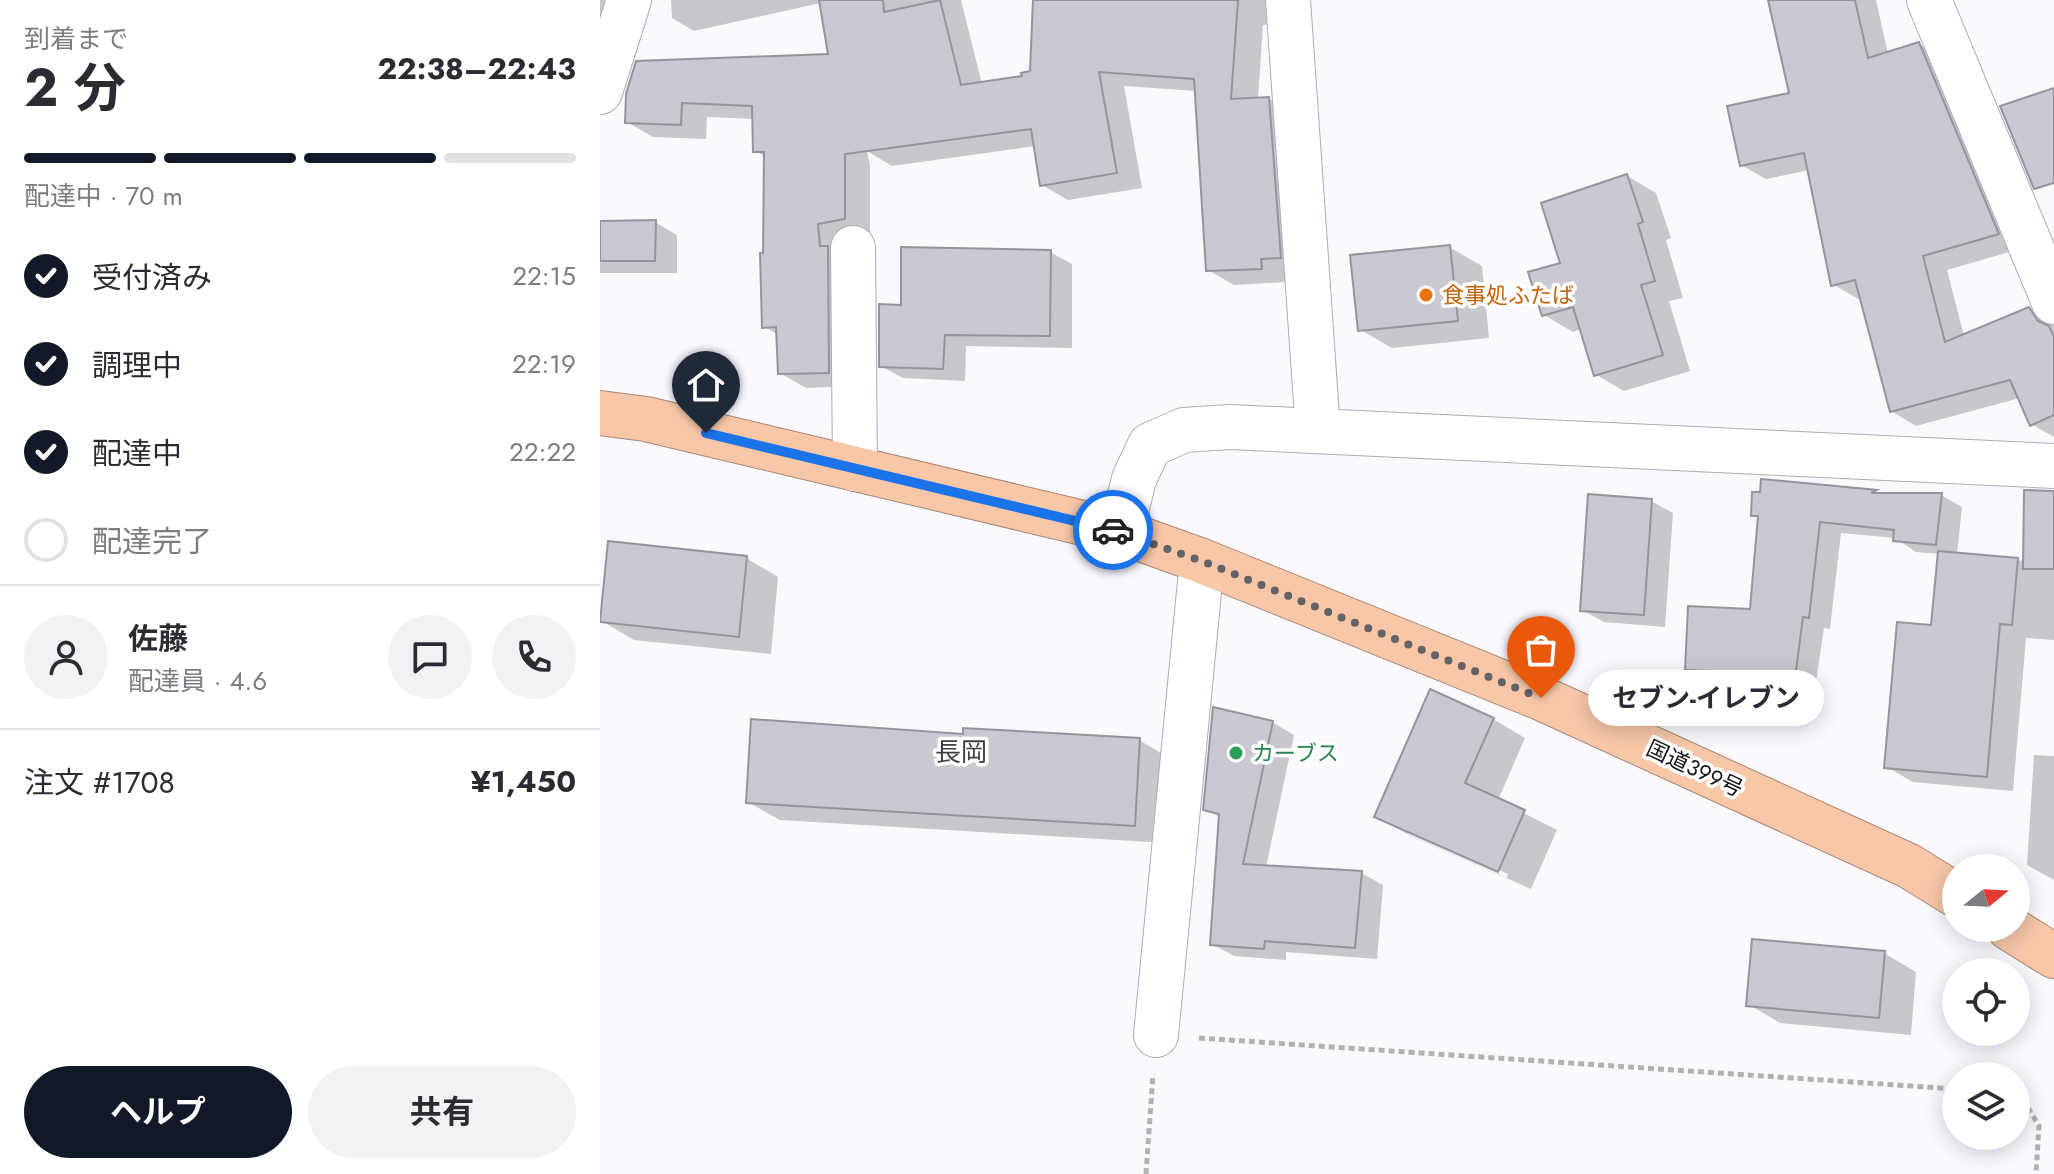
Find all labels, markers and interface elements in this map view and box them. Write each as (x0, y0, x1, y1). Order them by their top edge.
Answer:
text: 到着まで (24, 20, 128, 58)
text: 22:38–22:43 (377, 47, 576, 90)
text: 2 分 (24, 50, 126, 126)
text: 配達中 · 70 m (24, 177, 183, 215)
icon: check (24, 254, 68, 298)
text: 受付済み (92, 256, 212, 299)
text: 22:15 (512, 257, 576, 295)
place label: 食事処ふたば (1442, 279, 1574, 311)
marker: 食事処ふたば (1417, 286, 1435, 304)
icon: check (24, 342, 68, 386)
text: 調理中 (92, 344, 182, 387)
text: 22:19 (512, 345, 576, 383)
pin (672, 351, 740, 433)
icon: home (684, 363, 728, 407)
icon: check (24, 430, 68, 474)
text: 配達中 (92, 432, 182, 475)
text: 22:22 (509, 433, 576, 471)
courier (1073, 490, 1153, 570)
icon: car (1091, 508, 1135, 552)
text: 配達完了 (92, 520, 212, 563)
button: person (24, 615, 108, 699)
button: chat (388, 615, 472, 699)
button: phone (492, 615, 576, 699)
pin (1507, 616, 1575, 698)
text: 佐藤 (128, 617, 188, 660)
icon: bag (1519, 628, 1563, 672)
text: 配達員 · 4.6 (128, 662, 267, 700)
callout: セブン-イレブン (1589, 670, 1825, 726)
text: セブン-イレブン (1612, 679, 1800, 717)
street label: 国道399号 (1641, 732, 1749, 804)
district label: 長岡 (935, 733, 987, 771)
place label: カーブス (1252, 737, 1339, 769)
marker: カーブス (1227, 744, 1245, 762)
text: ¥1,450 (471, 760, 576, 803)
text: 注文 #1708 (24, 761, 175, 804)
north arrow (1942, 854, 2030, 942)
map controls (1942, 854, 2030, 1150)
button: locate (1942, 958, 2030, 1046)
button: layers (1942, 1062, 2030, 1150)
button: ヘルプ (24, 1066, 292, 1158)
button: 共有 (308, 1066, 576, 1158)

